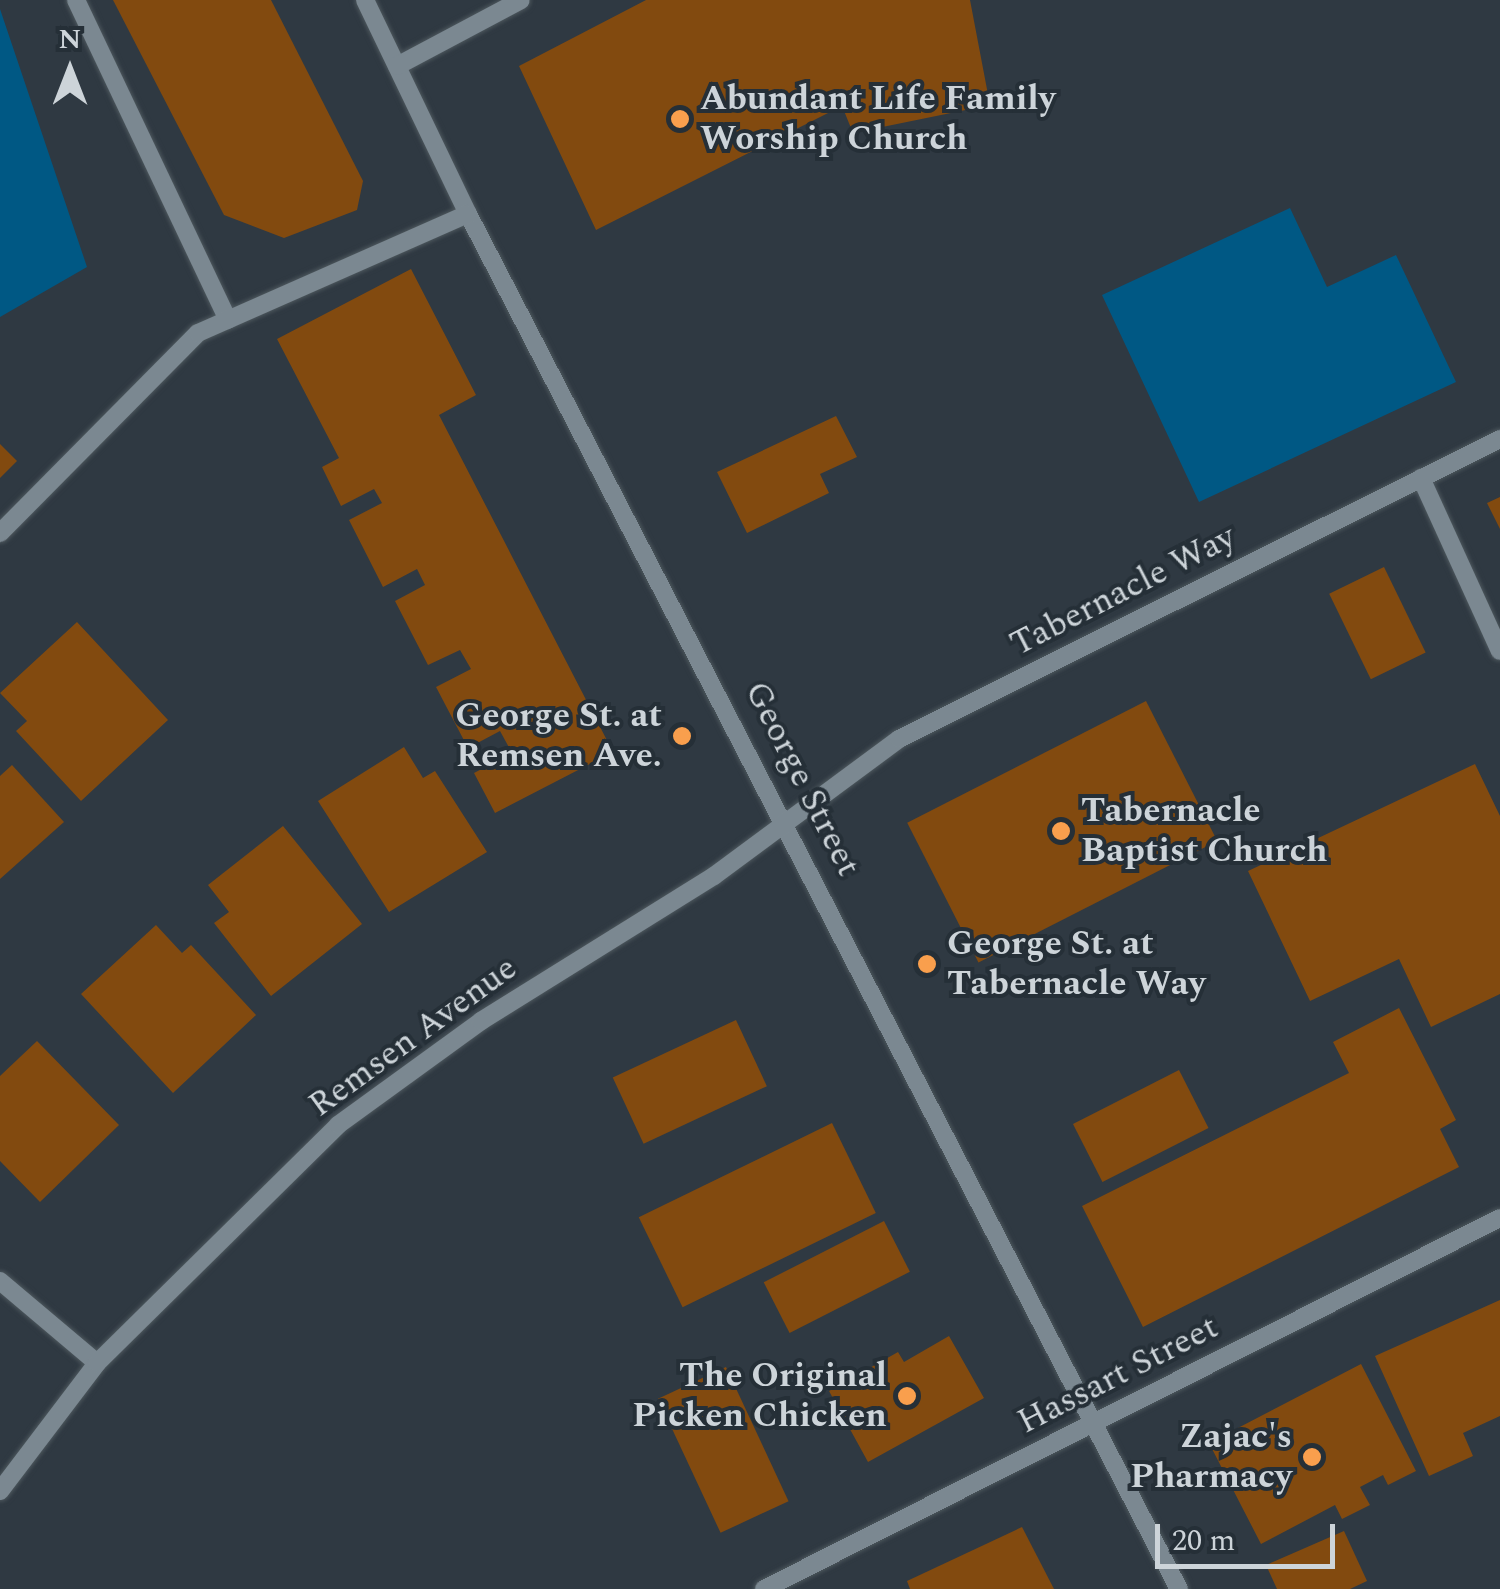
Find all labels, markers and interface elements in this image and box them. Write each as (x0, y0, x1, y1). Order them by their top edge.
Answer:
text: N (59, 18, 81, 61)
north arrow (20, 20, 120, 120)
place label: Abundant Life Family Worship Church (700, 78, 1055, 160)
marker: Abundant Life Family Worship Church (669, 108, 691, 130)
street label: Tabernacle Way (1003, 516, 1243, 666)
street label: George Street (735, 675, 869, 883)
place label: George St. at Remsen Ave. (455, 695, 662, 777)
marker: George St. at Remsen Ave. (671, 725, 693, 747)
place label: Tabernacle Baptist Church (1081, 790, 1328, 872)
marker: Tabernacle Baptist Church (1050, 820, 1072, 842)
place label: George St. at Tabernacle Way (947, 923, 1205, 1005)
street label: Remsen Avenue (301, 947, 525, 1127)
marker: George St. at Tabernacle Way (916, 953, 938, 975)
street label: Hassart Street (1011, 1306, 1225, 1444)
place label: The Original Picken Chicken (632, 1355, 887, 1437)
marker: The Original Picken Chicken (896, 1385, 918, 1407)
place label: Zajac's Pharmacy (1130, 1416, 1292, 1498)
marker: Zajac's Pharmacy (1301, 1446, 1323, 1468)
scale bar (1160, 1504, 1340, 1566)
text: 20 m (1172, 1518, 1235, 1564)

